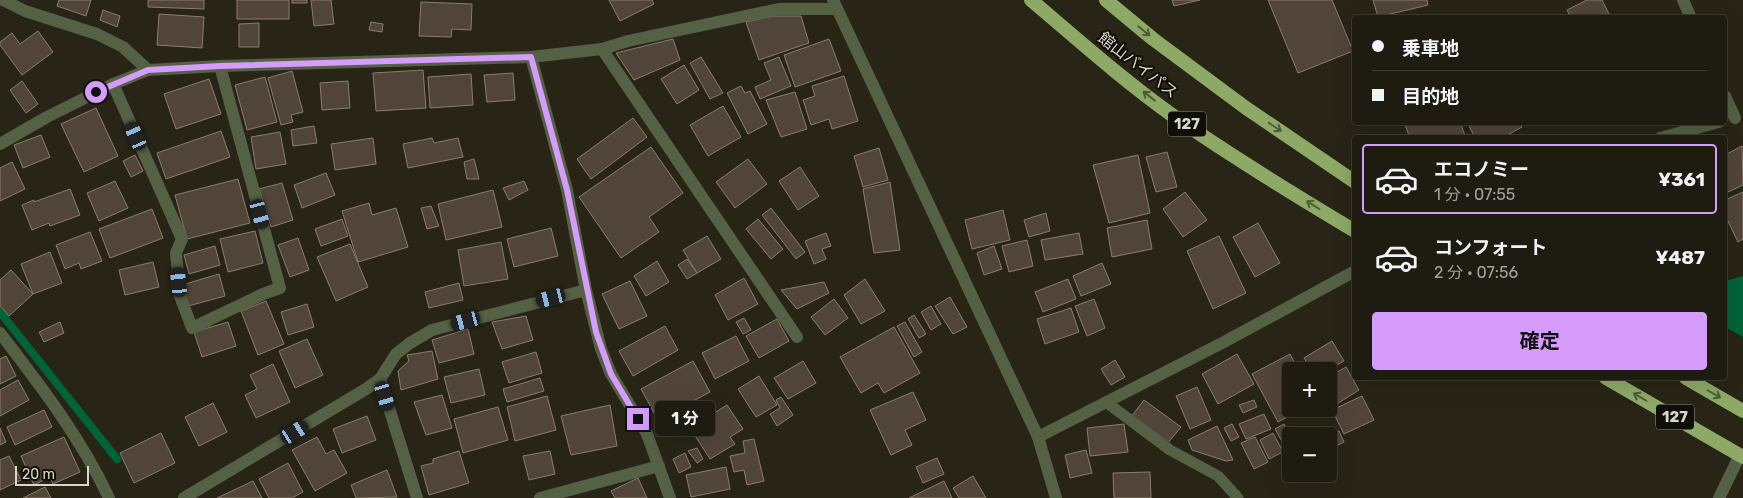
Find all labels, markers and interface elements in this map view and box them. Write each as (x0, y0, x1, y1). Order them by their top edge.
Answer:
one-way arrow (1137, 25, 1150, 36)
street label: 館山バイパス (1094, 28, 1182, 102)
text: 乗車地 (1402, 37, 1459, 60)
route start (85, 81, 107, 103)
text: 目的地 (1402, 85, 1459, 108)
one-way arrow (1143, 91, 1156, 102)
road number: 127 (1168, 112, 1206, 136)
car (123, 119, 148, 153)
one-way arrow (1267, 122, 1281, 132)
icon: car (1374, 157, 1419, 202)
text: エコノミー (1434, 158, 1529, 181)
text: ¥361 (1658, 168, 1705, 191)
text: 1 分 · 07:55 (1434, 185, 1515, 204)
car (248, 198, 271, 230)
one-way arrow (1307, 200, 1321, 210)
icon: car (1374, 235, 1419, 280)
text: コンフォート (1434, 236, 1547, 259)
text: ¥487 (1655, 246, 1705, 269)
text: 2 分 · 07:56 (1434, 263, 1518, 282)
car (169, 266, 188, 298)
car (534, 287, 567, 309)
car (449, 310, 482, 332)
button: 確定 (1372, 312, 1707, 370)
map controls (1282, 362, 1337, 482)
button: + (1282, 362, 1337, 417)
car (373, 379, 396, 413)
one-way arrow (1707, 390, 1721, 400)
one-way arrow (1634, 392, 1648, 402)
callout: 1 分 (656, 402, 716, 436)
road number: 127 (1656, 404, 1694, 430)
route end (627, 408, 649, 430)
text: 1 分 (671, 409, 699, 428)
car (278, 418, 311, 446)
button: − (1282, 427, 1337, 482)
scale bar (15, 463, 89, 486)
text: 20 m (22, 466, 55, 483)

